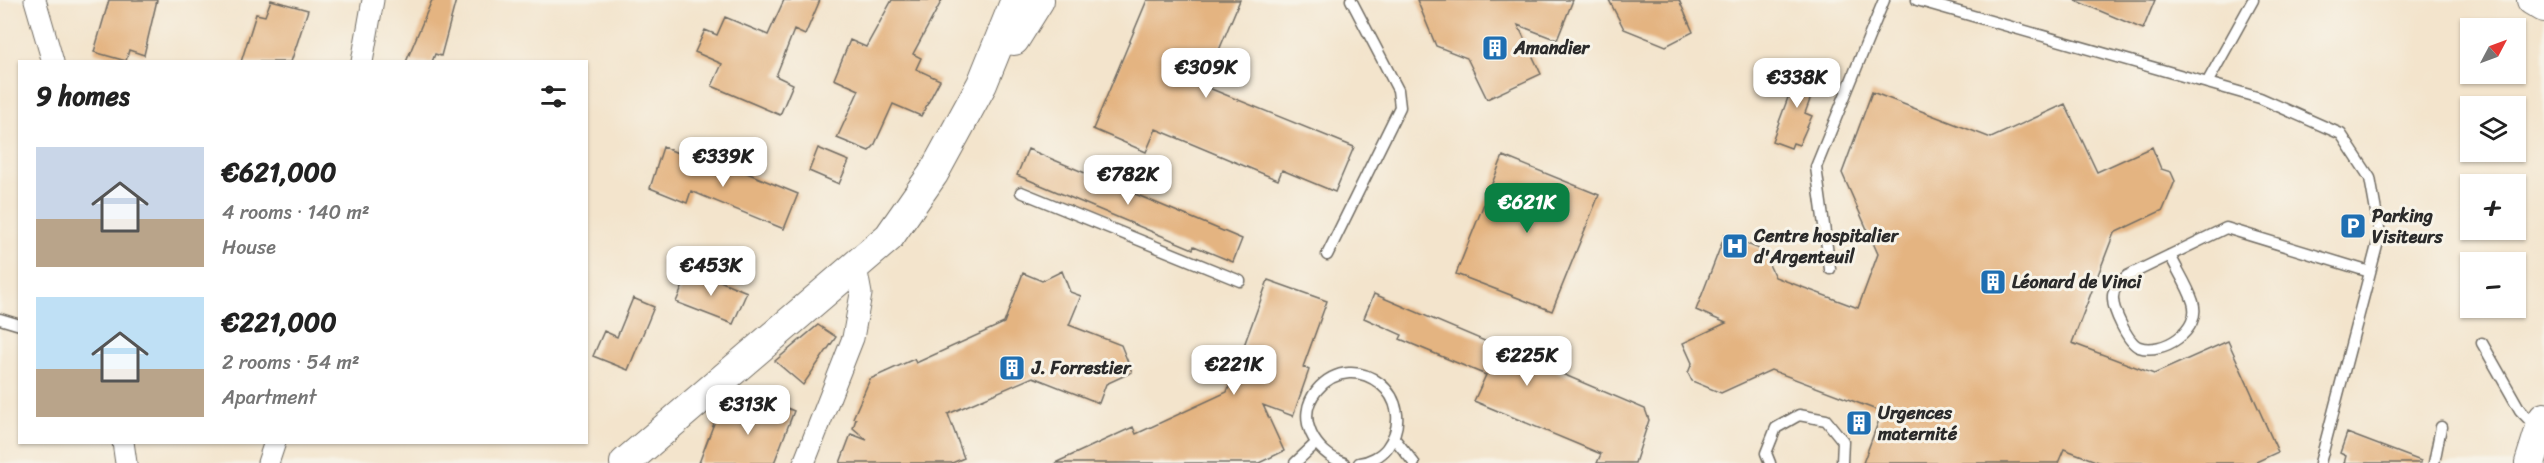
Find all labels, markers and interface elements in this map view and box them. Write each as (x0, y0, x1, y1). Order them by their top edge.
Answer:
north arrow (2460, 18, 2526, 84)
map controls (2460, 18, 2526, 318)
place label: Amandier (1513, 32, 1590, 64)
building icon: Amandier (1480, 33, 1510, 63)
pin: €309K (1164, 48, 1248, 99)
text: €309K (1175, 50, 1237, 85)
pin: €338K (1755, 58, 1839, 109)
text: €338K (1767, 60, 1827, 95)
text: 9 homes (36, 73, 130, 119)
icon: filters (537, 80, 570, 113)
button: layers (2460, 96, 2526, 162)
pin: €339K (681, 137, 765, 188)
text: €339K (693, 139, 753, 174)
text: €621,000 (222, 149, 336, 195)
pin: €782K (1086, 155, 1170, 206)
text: €782K (1098, 157, 1158, 192)
icon: home (84, 171, 156, 243)
button: + (2460, 174, 2526, 240)
pin: €621K (1485, 183, 1569, 234)
text: €621K (1499, 185, 1555, 220)
text: 4 rooms · 140 m² (222, 195, 370, 230)
place label: Parking Visiteurs (2372, 200, 2443, 253)
parking icon: Parking Visiteurs (2338, 211, 2368, 241)
place label: Centre hospitalier d'Argenteuil (1753, 220, 1900, 273)
text: House (222, 230, 276, 265)
hospital icon: Centre hospitalier d'Argenteuil (1720, 231, 1750, 261)
pin: €453K (669, 246, 753, 297)
text: €453K (680, 248, 742, 283)
button: − (2460, 252, 2526, 318)
place label: Léonard de Vinci (2012, 266, 2142, 298)
building icon: Léonard de Vinci (1978, 267, 2008, 297)
text: €221,000 (222, 299, 337, 345)
icon: home (84, 321, 156, 393)
pin: €225K (1485, 336, 1569, 387)
text: €225K (1497, 338, 1557, 373)
text: 2 rooms · 54 m² (222, 345, 360, 380)
pin: €221K (1192, 345, 1276, 396)
text: €221K (1205, 347, 1263, 382)
place label: J. Forrestier (1031, 352, 1132, 384)
building icon: J. Forrestier (997, 353, 1027, 383)
text: Apartment (222, 380, 316, 415)
pin: €313K (706, 385, 790, 436)
text: €313K (720, 387, 776, 422)
place label: Urgences maternité (1877, 397, 1958, 450)
building icon: Urgences maternité (1844, 408, 1874, 438)

